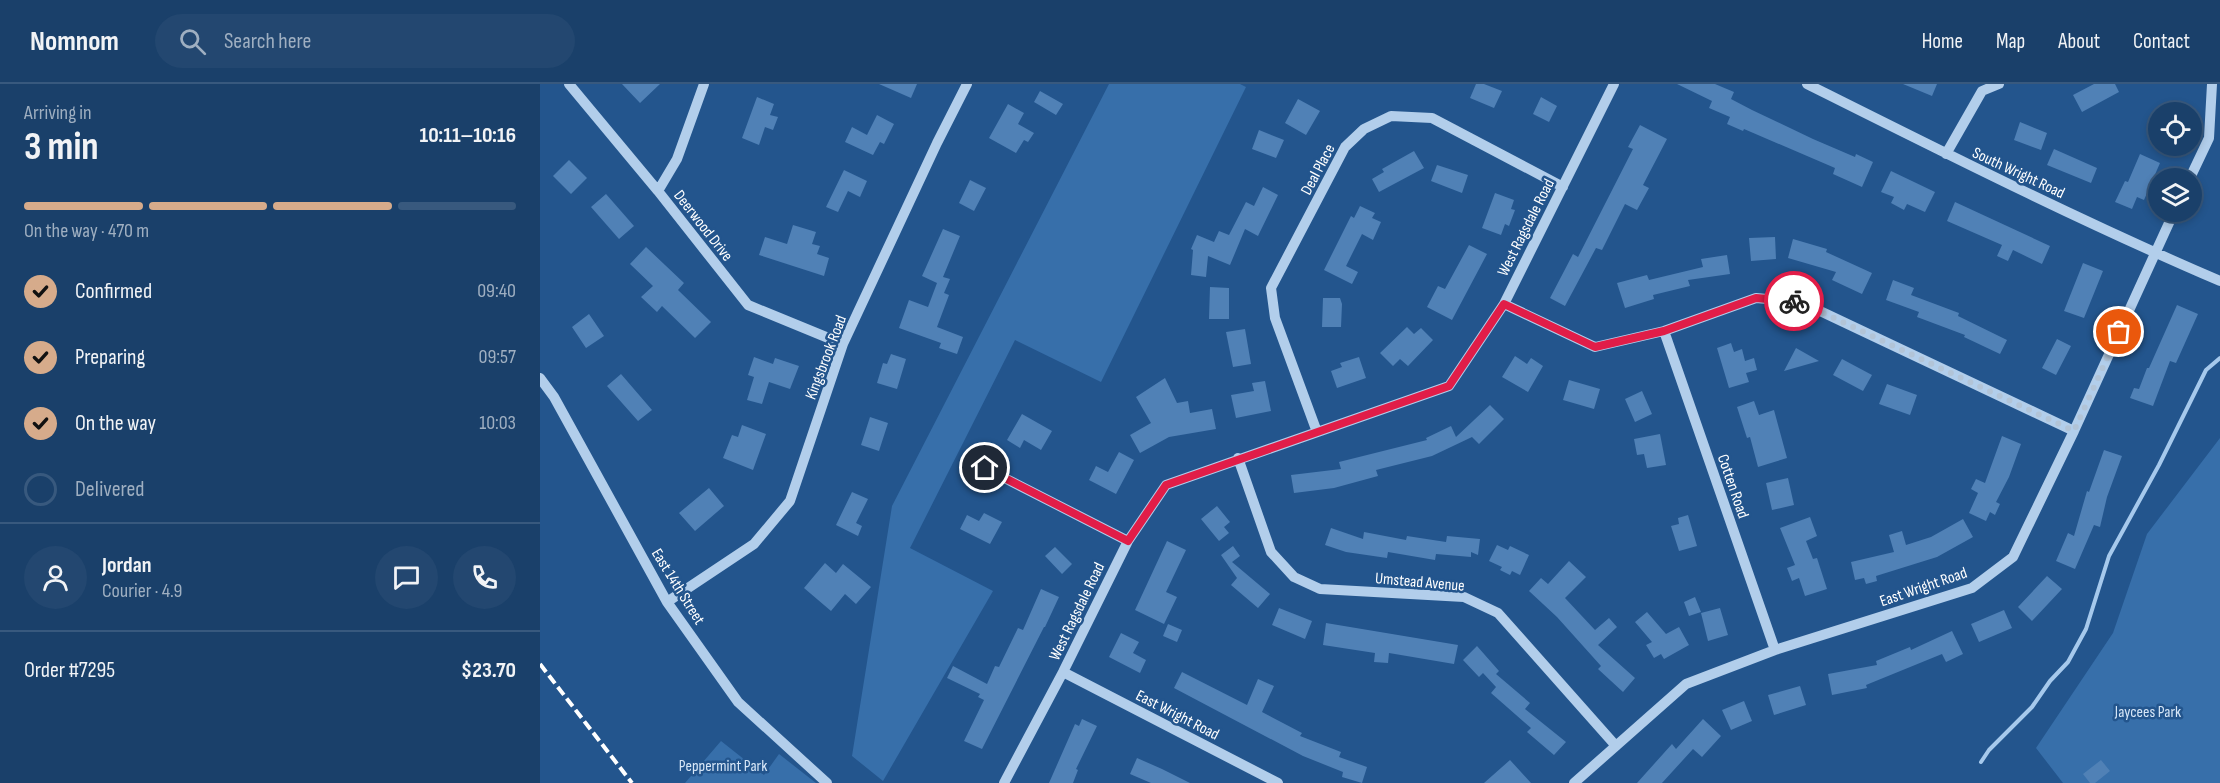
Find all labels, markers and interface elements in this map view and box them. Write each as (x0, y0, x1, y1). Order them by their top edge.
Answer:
search box (155, 14, 575, 68)
text: Nomnom (30, 25, 119, 58)
icon: search (176, 25, 209, 58)
text: Search here (224, 28, 311, 55)
text: Home (1922, 29, 1963, 54)
text: Map (1996, 29, 2025, 54)
text: About (2058, 29, 2100, 54)
text: Contact (2133, 29, 2190, 54)
text: Arriving in (24, 101, 92, 125)
map controls (2148, 102, 2202, 222)
button: locate (2148, 102, 2202, 156)
text: 10:11–10:16 (420, 122, 516, 149)
text: 3 min (24, 124, 99, 171)
street label: Deal Place (1297, 141, 1340, 198)
street label: South Wright Road (1969, 144, 2068, 203)
button: layers (2148, 168, 2202, 222)
street label: West Ragsdale Road (1494, 176, 1559, 280)
street label: Deerwood Drive (669, 187, 736, 265)
text: On the way · 470 m (24, 219, 149, 243)
courier (1764, 271, 1824, 331)
icon: check (24, 275, 57, 308)
text: Confirmed (75, 278, 152, 305)
text: 09:40 (477, 279, 516, 303)
icon: bike (1778, 285, 1811, 318)
pin (2093, 306, 2144, 357)
street label: Kingsbrook Road (802, 313, 851, 402)
icon: bag (2102, 315, 2135, 348)
icon: check (24, 341, 57, 374)
text: Preparing (75, 344, 145, 371)
text: 09:57 (479, 345, 516, 369)
icon: check (24, 407, 57, 440)
text: On the way (75, 410, 156, 437)
text: 10:03 (479, 411, 516, 435)
pin (959, 442, 1010, 493)
icon: home (968, 451, 1001, 484)
street label: Cotten Road (1713, 452, 1752, 521)
text: Delivered (75, 476, 144, 503)
street label: East 14th Street (647, 545, 709, 628)
button: person (24, 546, 87, 609)
button: chat (375, 546, 438, 609)
button: phone (453, 546, 516, 609)
text: Jordan (102, 552, 151, 579)
street label: West Ragsdale Road (1045, 560, 1109, 664)
street label: East Wright Road (1877, 564, 1970, 611)
street label: Umstead Avenue (1374, 569, 1465, 596)
text: Courier · 4.9 (102, 579, 182, 603)
text: Order #7295 (24, 657, 115, 684)
text: $23.70 (461, 657, 516, 684)
street label: East Wright Road (1133, 686, 1222, 744)
park label: Jaycees Park (2114, 703, 2181, 722)
park label: Peppermint Park (679, 757, 767, 776)

